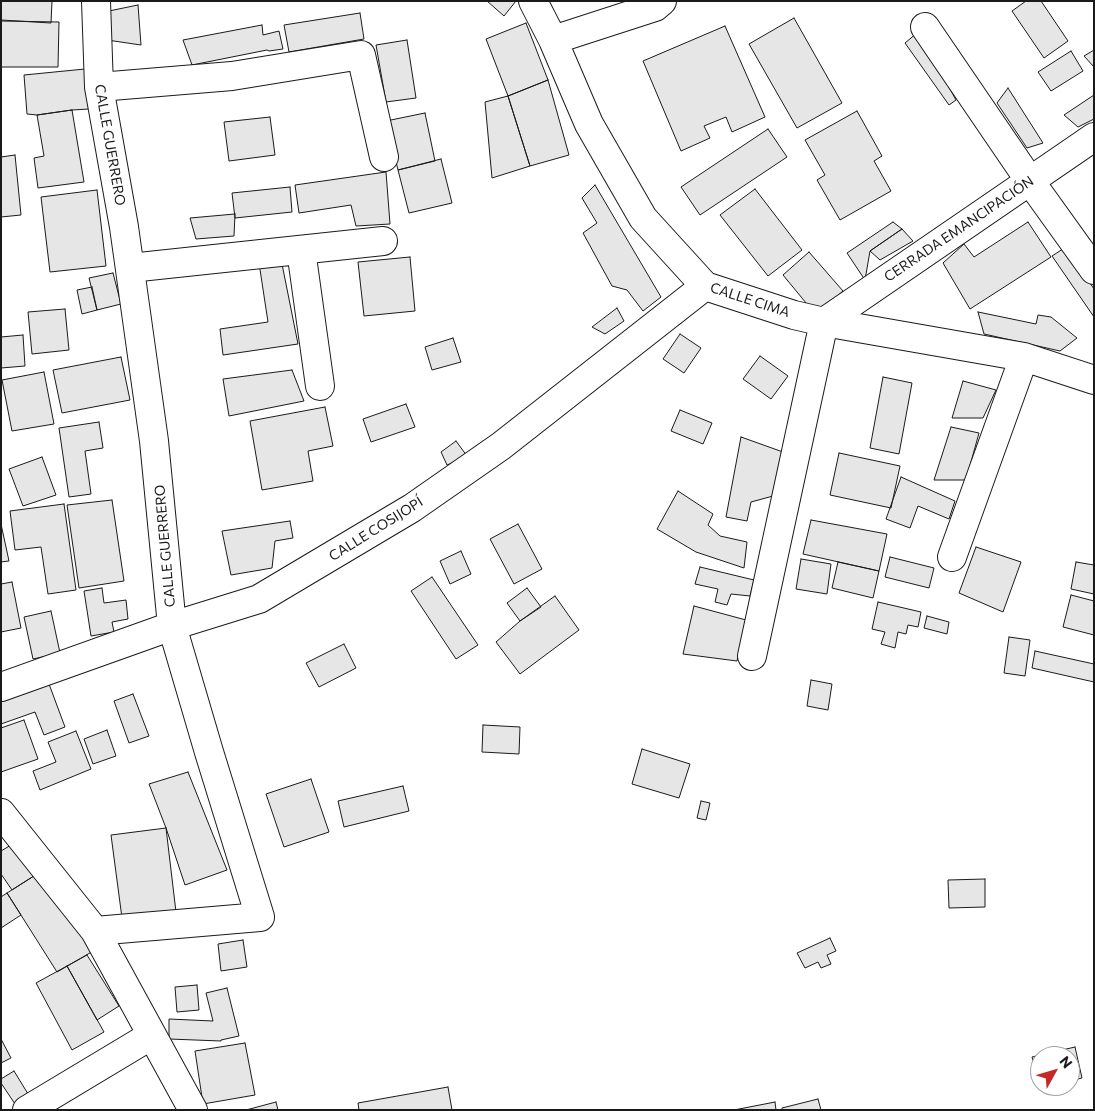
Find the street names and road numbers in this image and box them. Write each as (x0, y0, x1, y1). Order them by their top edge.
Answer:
street label: CALLE GUERRERO (91, 83, 129, 207)
street label: CERRADA EMANCIPACIÓN (881, 173, 1037, 285)
street label: CALLE CIMA (708, 279, 792, 321)
street label: CALLE GUERRERO (151, 484, 179, 608)
street label: CALLE COSIJOPÍ (326, 493, 426, 565)

